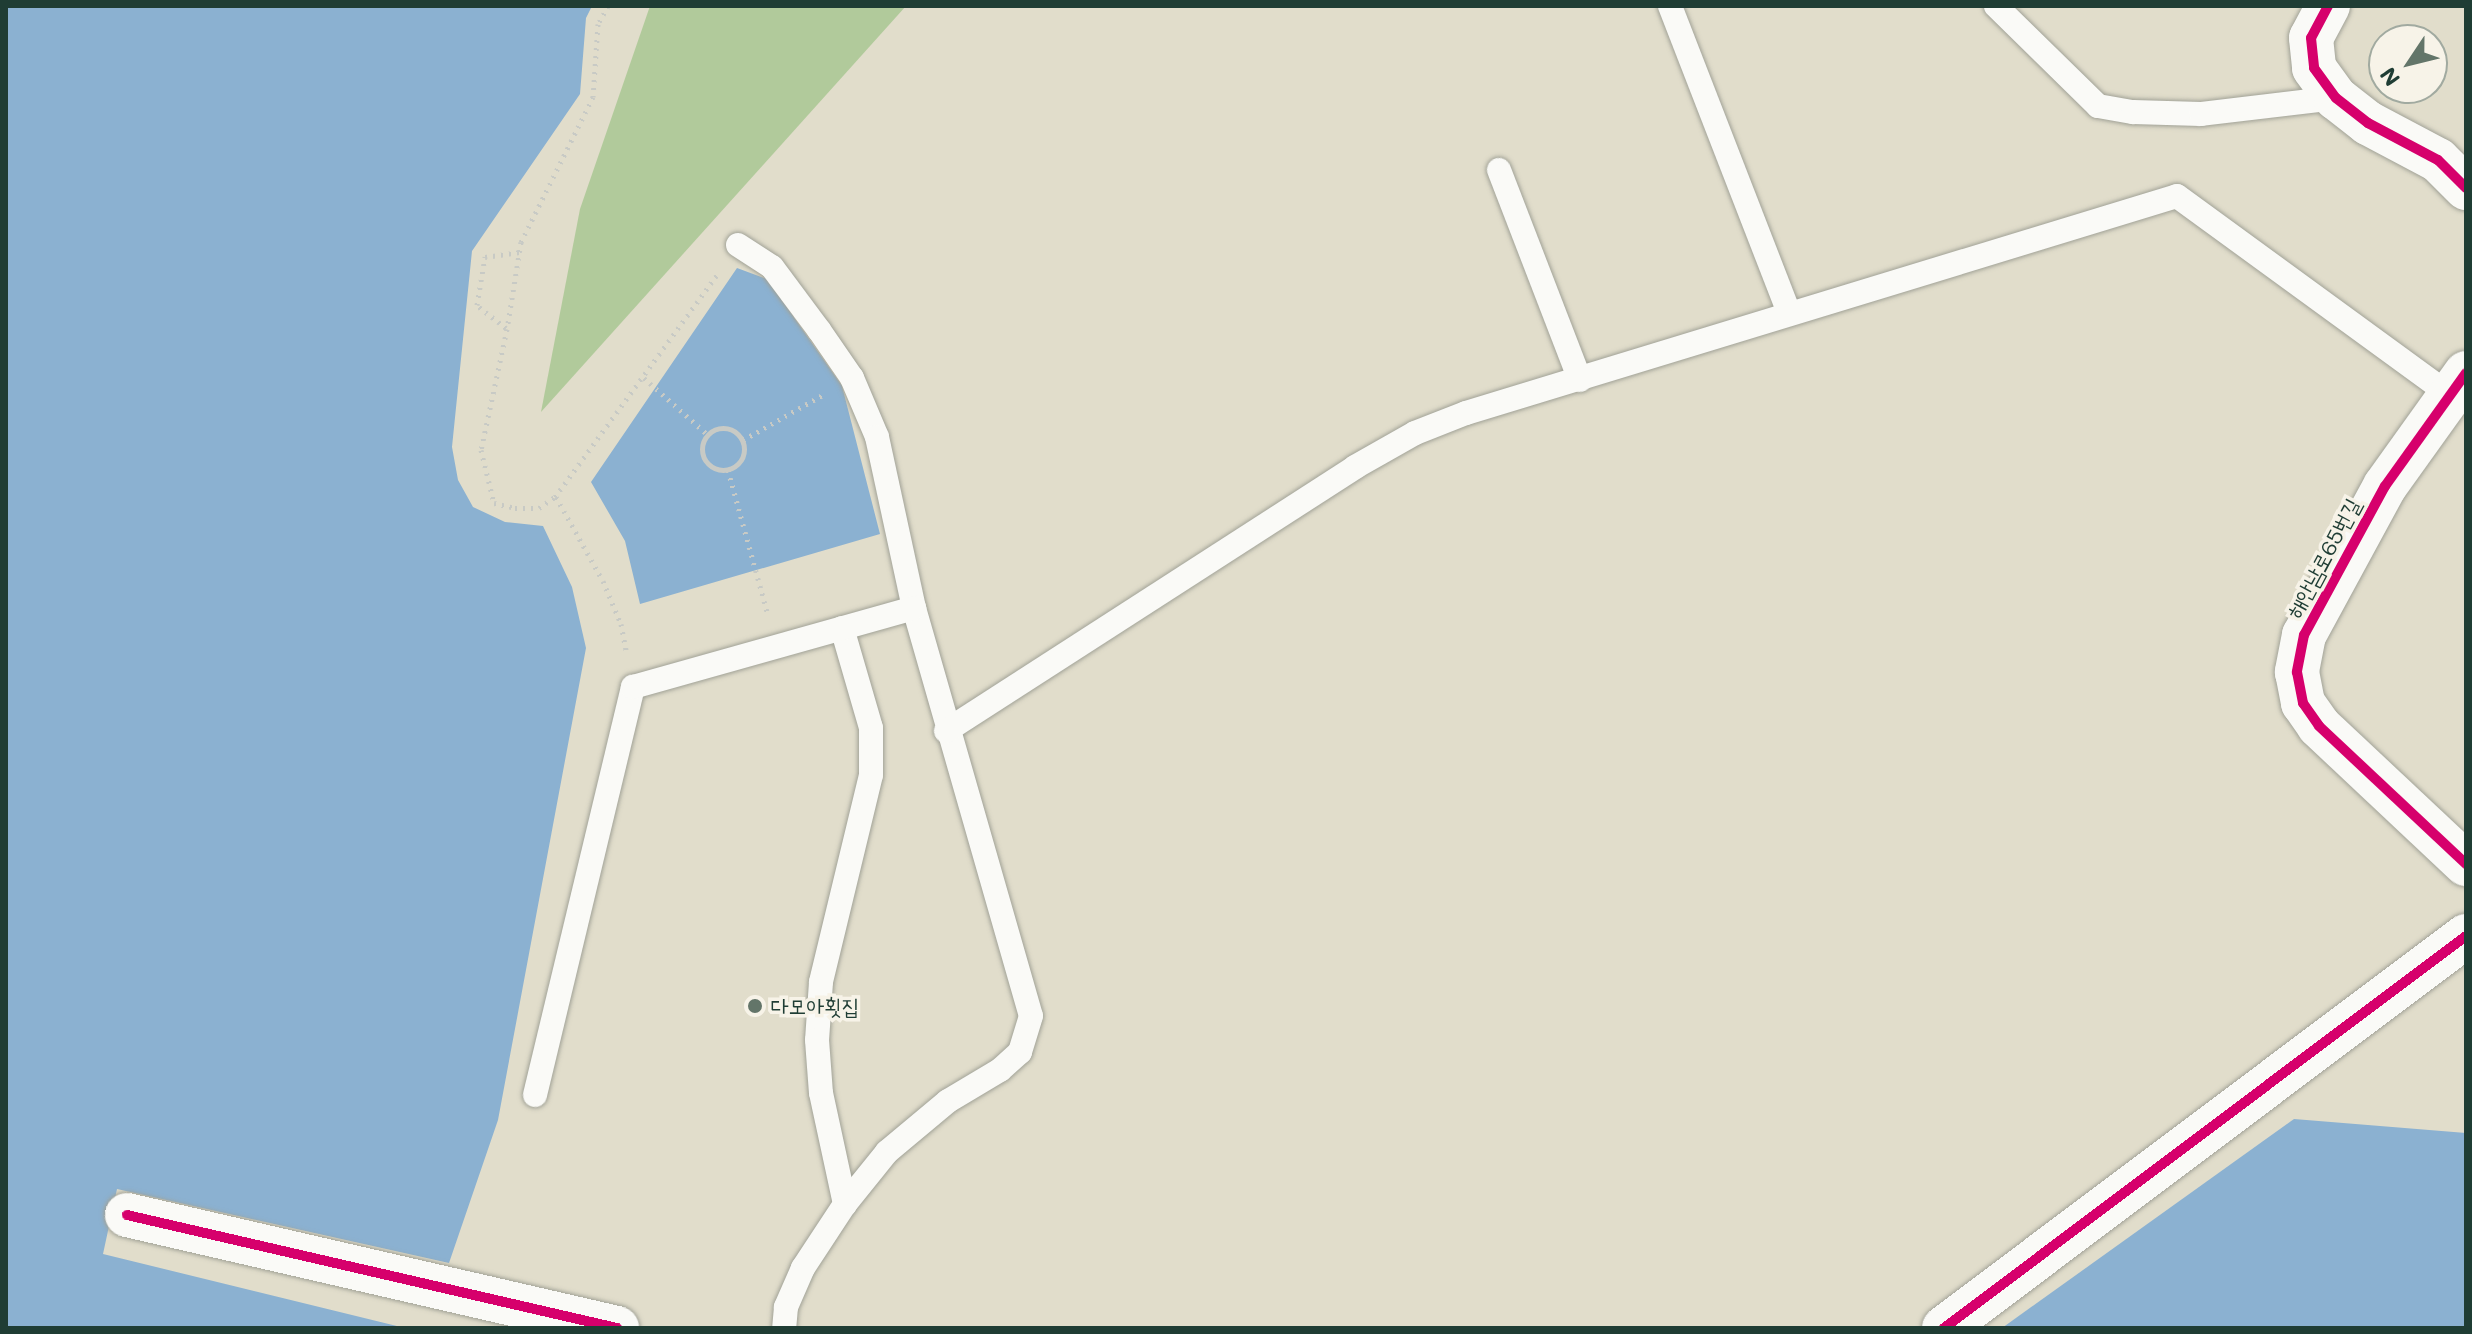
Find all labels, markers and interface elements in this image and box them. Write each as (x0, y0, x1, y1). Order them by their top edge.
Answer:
north arrow (2368, 24, 2448, 104)
text: N (2373, 62, 2406, 92)
street label: 해안남로65번길 (2280, 493, 2366, 623)
place label: 다모아횟집 (771, 993, 860, 1019)
marker: 다모아횟집 (746, 997, 764, 1015)

